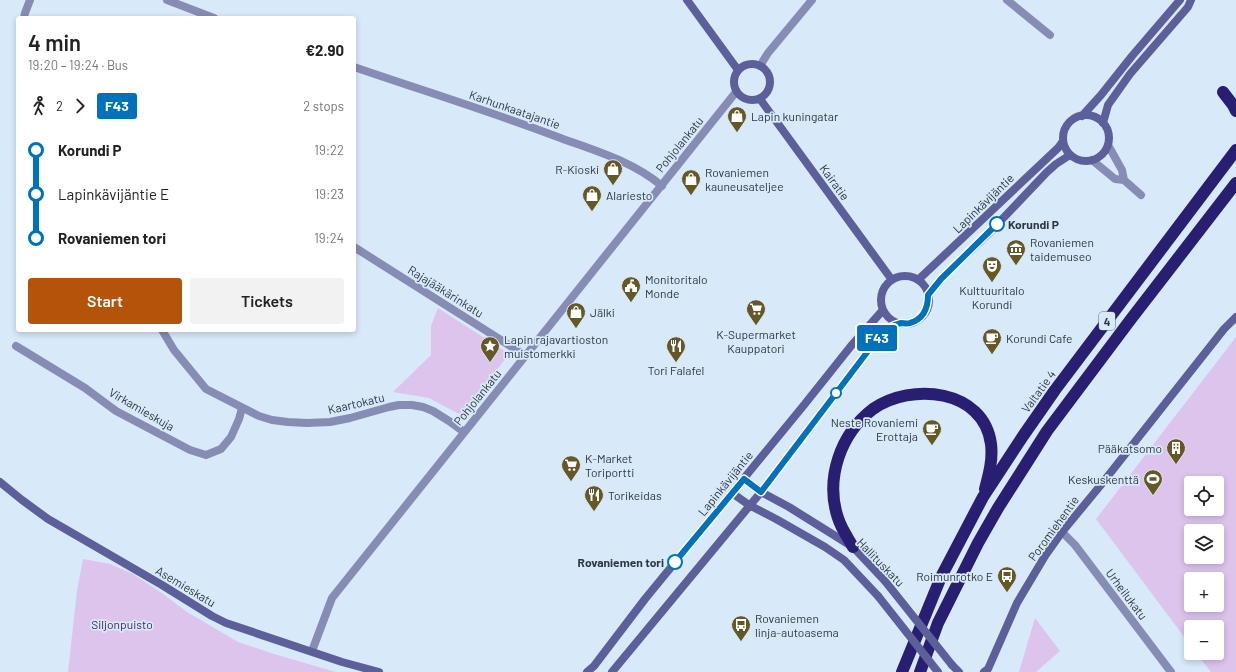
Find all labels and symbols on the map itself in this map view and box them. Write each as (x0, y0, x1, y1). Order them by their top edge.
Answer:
street label: Karhunkaatajantie (468, 87, 562, 131)
shop icon: Lapin kuningatar (726, 105, 748, 133)
place label: Lapin kuningatar (751, 109, 839, 123)
street label: Pohjolankatu (652, 113, 706, 175)
shop icon: R-Kioski (602, 158, 624, 186)
street label: Kairatie (817, 161, 853, 203)
place label: R-Kioski (555, 162, 599, 176)
place label: Rovaniemen kauneusateljee (705, 165, 784, 193)
shop icon: Rovaniemen kauneusateljee (680, 168, 702, 196)
street label: Lapinkävijäntie (950, 170, 1016, 236)
shop icon: Alariesto (581, 184, 603, 212)
place label: Alariesto (606, 188, 652, 202)
marker: Korundi P (989, 216, 1005, 232)
place label: Korundi P (1008, 217, 1059, 231)
place label: Rovaniemen taidemuseo (1030, 235, 1094, 263)
museum icon: Rovaniemen taidemuseo (1005, 238, 1027, 266)
theatre icon: Kulttuuritalo Korundi (981, 255, 1003, 283)
street label: Rajajääkärinkatu (406, 262, 486, 320)
place label: Monitoritalo Monde (645, 272, 708, 300)
public building icon: Monitoritalo Monde (620, 275, 642, 303)
place label: Kulttuuritalo Korundi (959, 283, 1025, 311)
supermarket icon: K-Supermarket Kauppatori (745, 298, 767, 326)
shop icon: Jälki (565, 301, 587, 329)
place label: Jälki (590, 305, 615, 319)
road number: 4 (1099, 312, 1115, 330)
line badge: F43 (854, 325, 900, 351)
place label: K-Supermarket Kauppatori (716, 327, 796, 355)
cafe icon: Korundi Cafe (981, 327, 1003, 355)
place label: Korundi Cafe (1006, 331, 1072, 345)
place label: Lapin rajavartioston muistomerkki (504, 332, 608, 360)
place icon: Lapin rajavartioston muistomerkki (479, 335, 501, 363)
restaurant icon: Tori Falafel (665, 335, 687, 363)
place label: Tori Falafel (648, 363, 704, 377)
street label: Pohjolankatu (450, 366, 504, 428)
street label: Valtatie 4 (1018, 367, 1058, 415)
street label: Virkamieskuja (107, 385, 177, 433)
unlabelled marker (830, 387, 842, 399)
street label: Kaartokatu (326, 390, 386, 416)
place label: Neste Rovaniemi Erottaja (831, 415, 918, 443)
cafe icon: Neste Rovaniemi Erottaja (921, 418, 943, 446)
building icon: Pääkatsomo (1165, 437, 1187, 465)
place label: Pääkatsomo (1098, 441, 1162, 455)
street label: Lapinkävijäntie (695, 448, 755, 518)
place label: K-Market Toriportti (585, 451, 634, 479)
supermarket icon: K-Market Toriportti (560, 454, 582, 482)
sports icon: Keskuskenttä (1142, 468, 1164, 496)
place label: Keskuskenttä (1068, 472, 1139, 486)
restaurant icon: Torikeidas (583, 484, 605, 512)
place label: Torikeidas (608, 488, 662, 502)
street label: Poromiehentie (1025, 493, 1081, 563)
street label: Hallituskatu (854, 535, 908, 589)
marker: Rovaniemen tori (667, 554, 683, 570)
place label: Rovaniemen tori (578, 555, 664, 569)
street label: Asemieskatu (154, 563, 218, 609)
bus stop icon: Roimunrotko E (996, 565, 1018, 593)
street label: Urheilukatu (1103, 566, 1151, 622)
place label: Roimunrotko E (916, 569, 993, 583)
place label: Rovaniemen linja-autoasema (755, 611, 839, 639)
bus stop icon: Rovaniemen linja-autoasema (730, 614, 752, 642)
park label: Siljonpuisto (91, 617, 153, 631)

